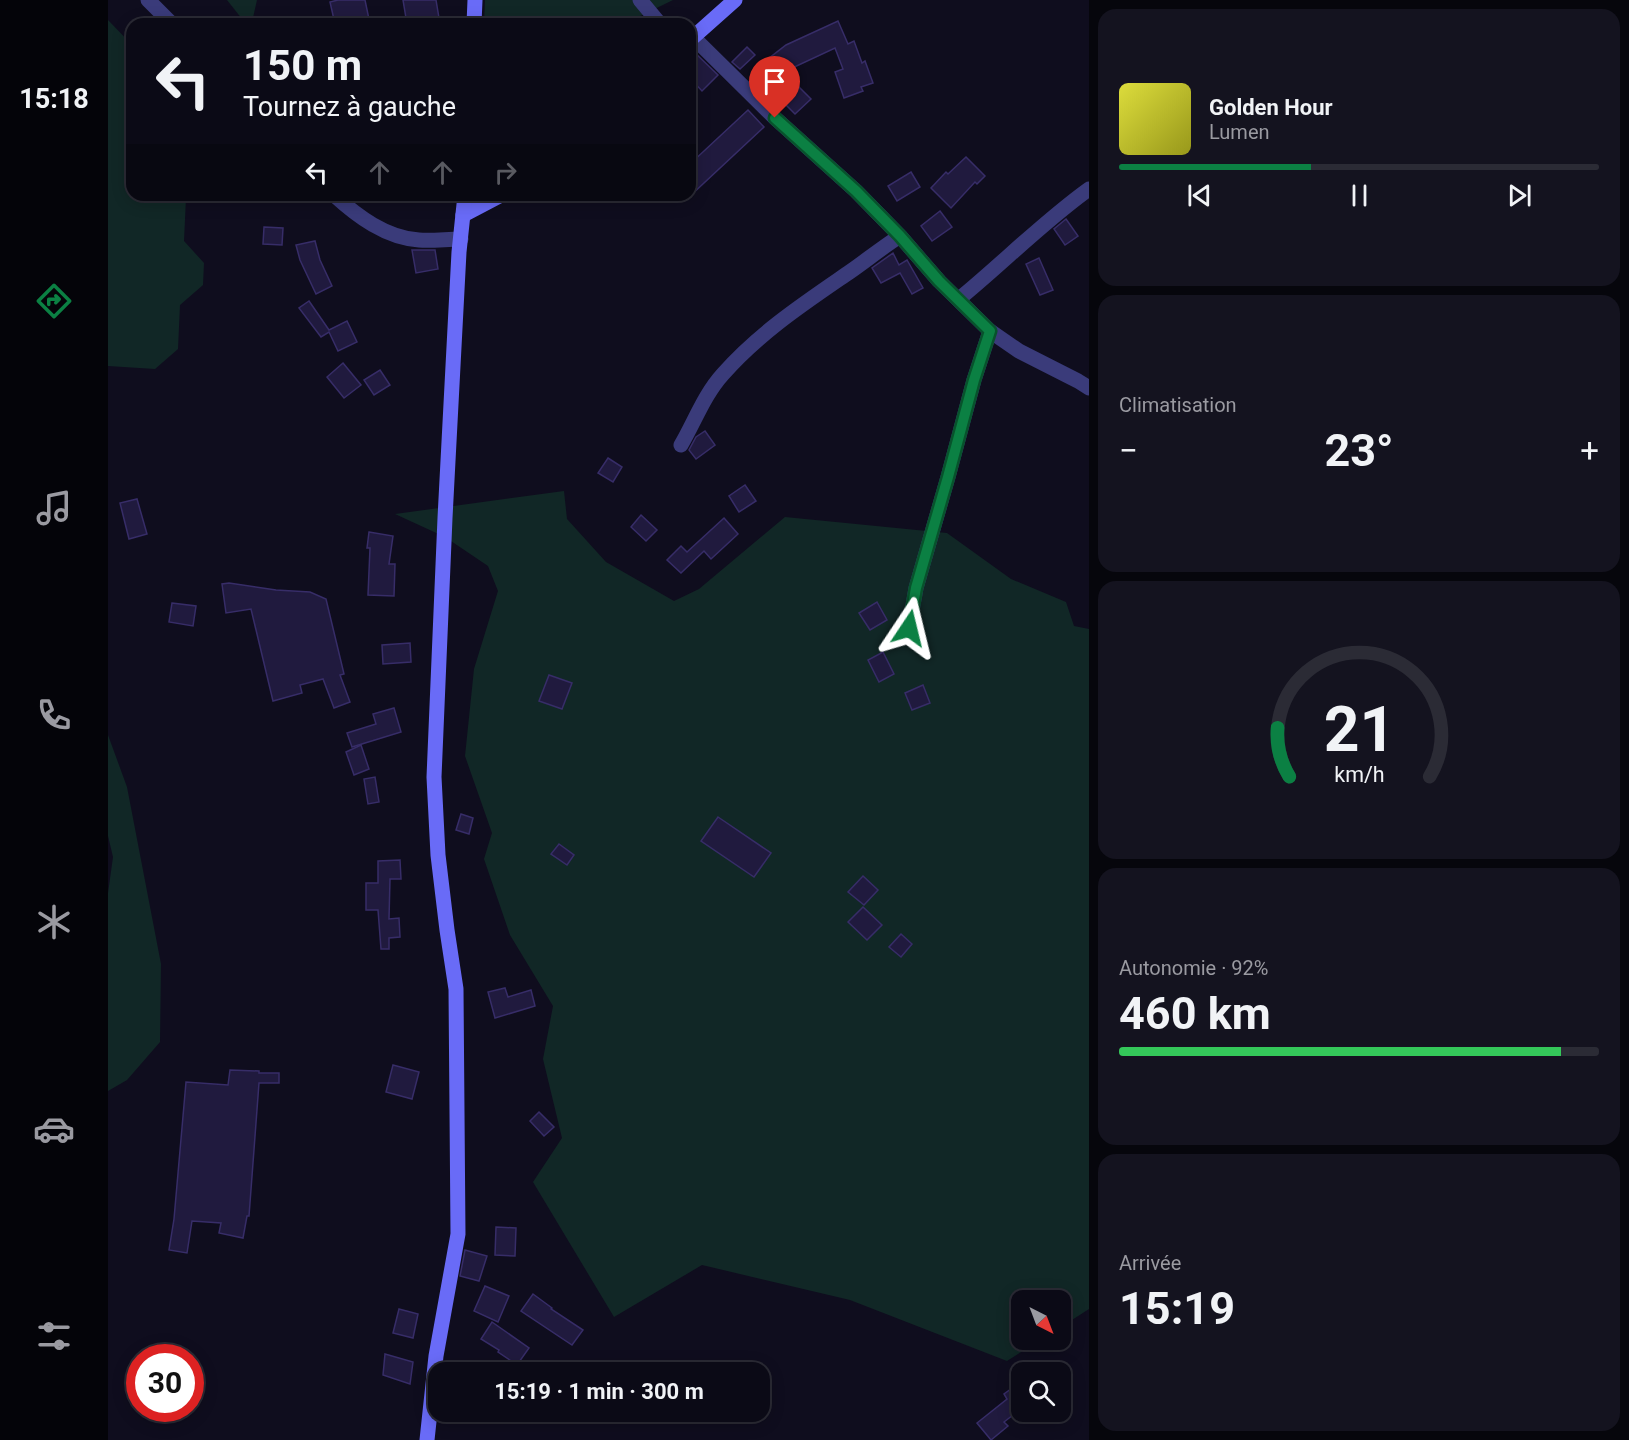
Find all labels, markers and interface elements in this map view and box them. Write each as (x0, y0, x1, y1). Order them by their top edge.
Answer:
text: 150 m (243, 41, 362, 90)
icon: left (144, 42, 222, 120)
pin (749, 56, 800, 118)
icon: arrive (758, 65, 791, 98)
text: 15:18 (19, 83, 89, 115)
text: Tournez à gauche (243, 91, 456, 123)
text: Golden Hour (1209, 95, 1333, 120)
text: Lumen (1209, 120, 1270, 144)
icon: left (300, 156, 333, 189)
icon: ahead (363, 156, 396, 189)
icon: ahead (426, 156, 459, 189)
icon: right (489, 156, 522, 189)
icon: previous (1183, 179, 1216, 212)
icon: pause (1343, 179, 1376, 212)
icon: next (1503, 179, 1536, 212)
icon: directions (33, 280, 75, 322)
text: Climatisation (1119, 393, 1237, 417)
text: 23° (1324, 424, 1394, 477)
text: − (1119, 431, 1138, 470)
text: + (1580, 431, 1599, 470)
icon: music (33, 487, 75, 529)
position arrow (877, 596, 941, 660)
text: 21 (1323, 693, 1395, 766)
icon: phone (33, 694, 75, 736)
text: km/h (1334, 762, 1384, 787)
icon: climate (33, 901, 75, 943)
text: Autonomie · 92% (1119, 956, 1268, 980)
text: 460 km (1119, 987, 1271, 1040)
icon: car (33, 1108, 75, 1150)
text: Arrivée (1119, 1251, 1181, 1275)
text: 15:19 (1119, 1282, 1235, 1335)
north arrow (1011, 1290, 1071, 1350)
map controls (1011, 1290, 1071, 1422)
icon: filters (33, 1315, 75, 1357)
speed limit sign: 30 (126, 1344, 204, 1422)
button: search (1011, 1362, 1071, 1422)
text: 15:19 · 1 min · 300 m (494, 1379, 704, 1404)

